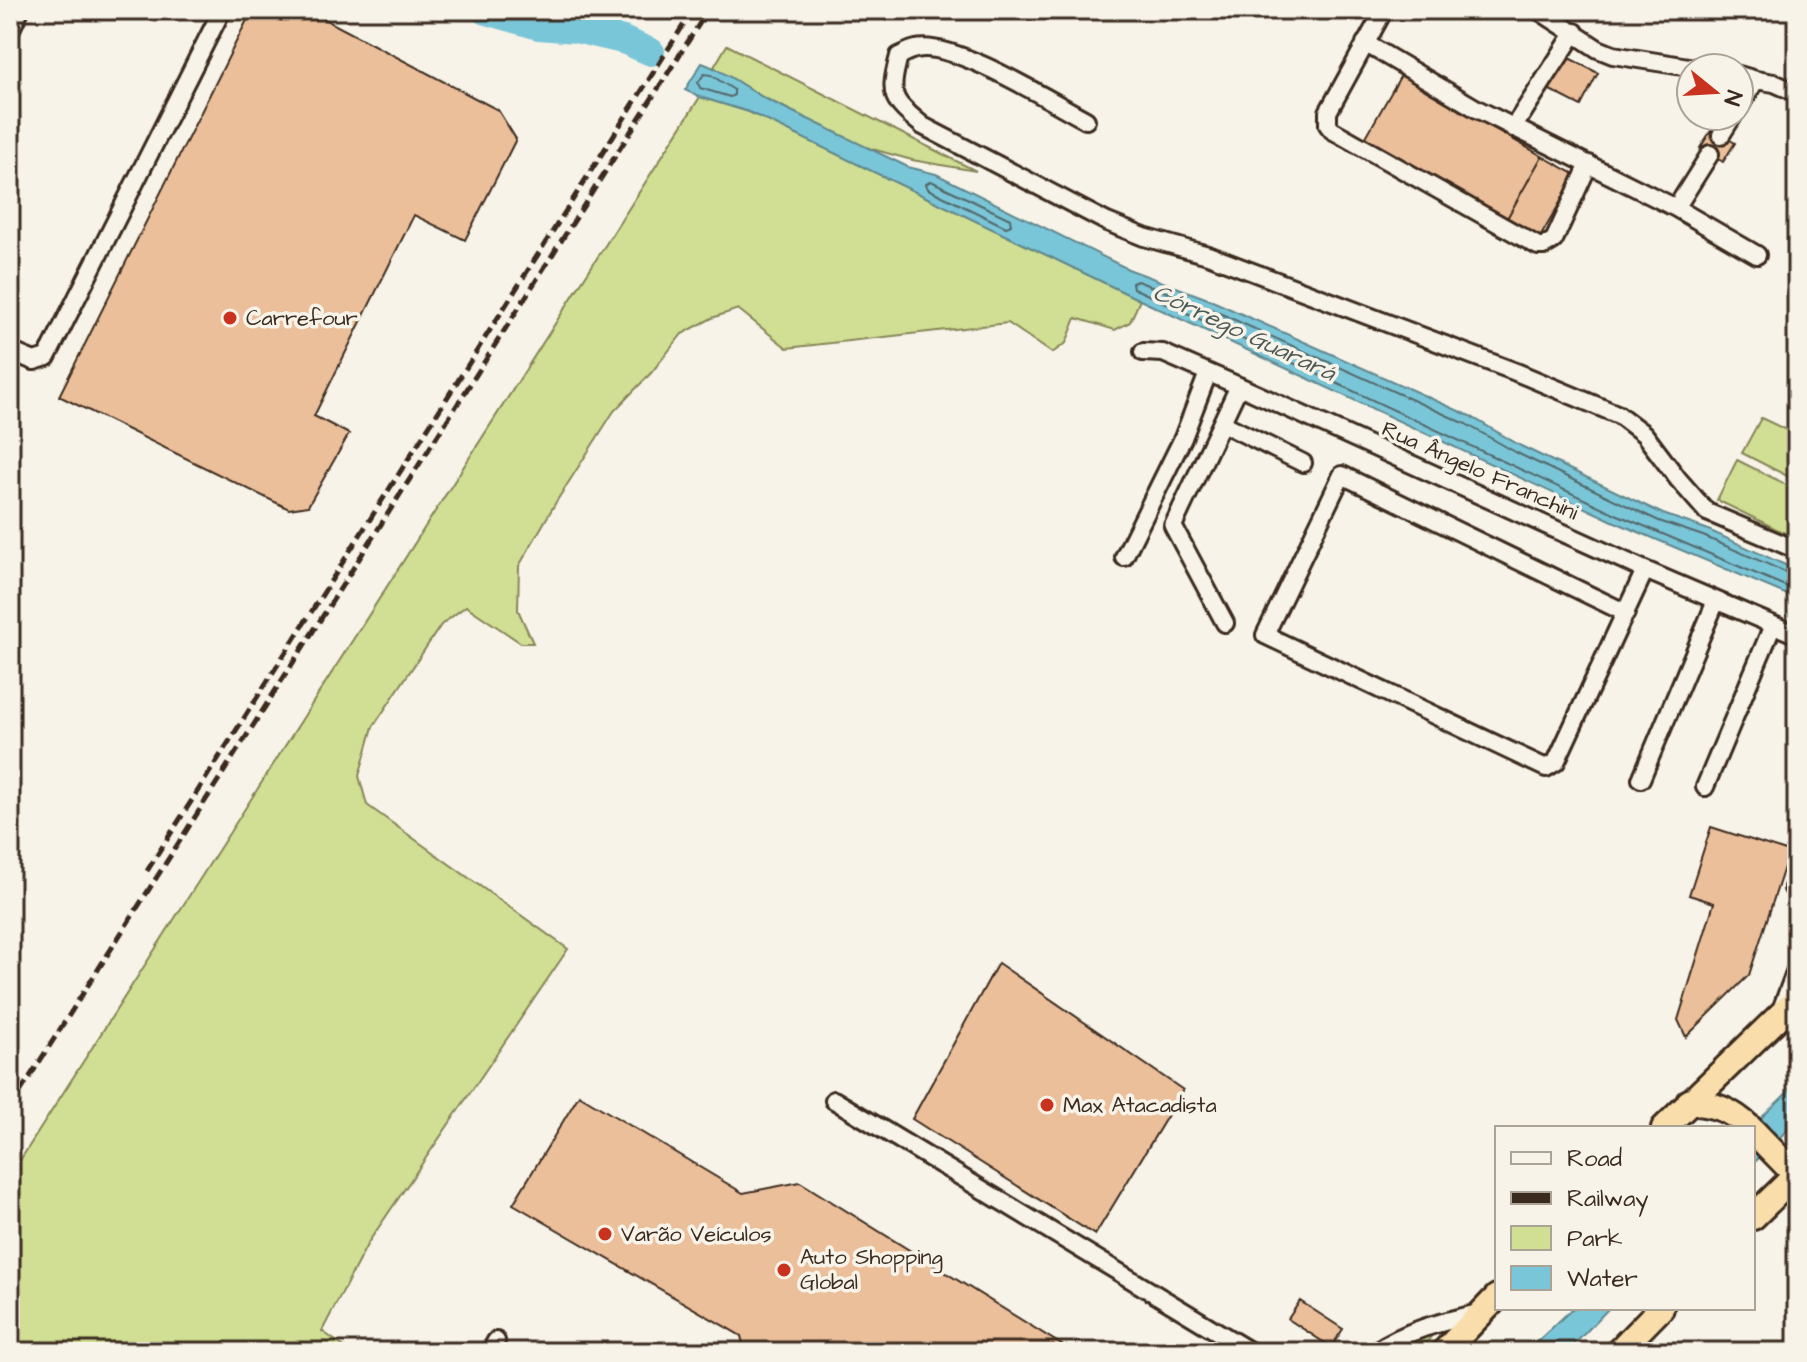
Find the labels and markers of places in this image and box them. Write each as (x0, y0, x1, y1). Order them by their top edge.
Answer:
place label: Carrefour (246, 303, 358, 334)
marker: Carrefour (221, 309, 239, 327)
place label: Max Atacadista (1063, 1090, 1217, 1121)
marker: Max Atacadista (1038, 1096, 1056, 1114)
place label: Varão Veículos (621, 1219, 772, 1250)
marker: Varão Veículos (596, 1225, 614, 1243)
place label: Auto Shopping Global (800, 1242, 943, 1298)
marker: Auto Shopping Global (775, 1261, 793, 1279)

